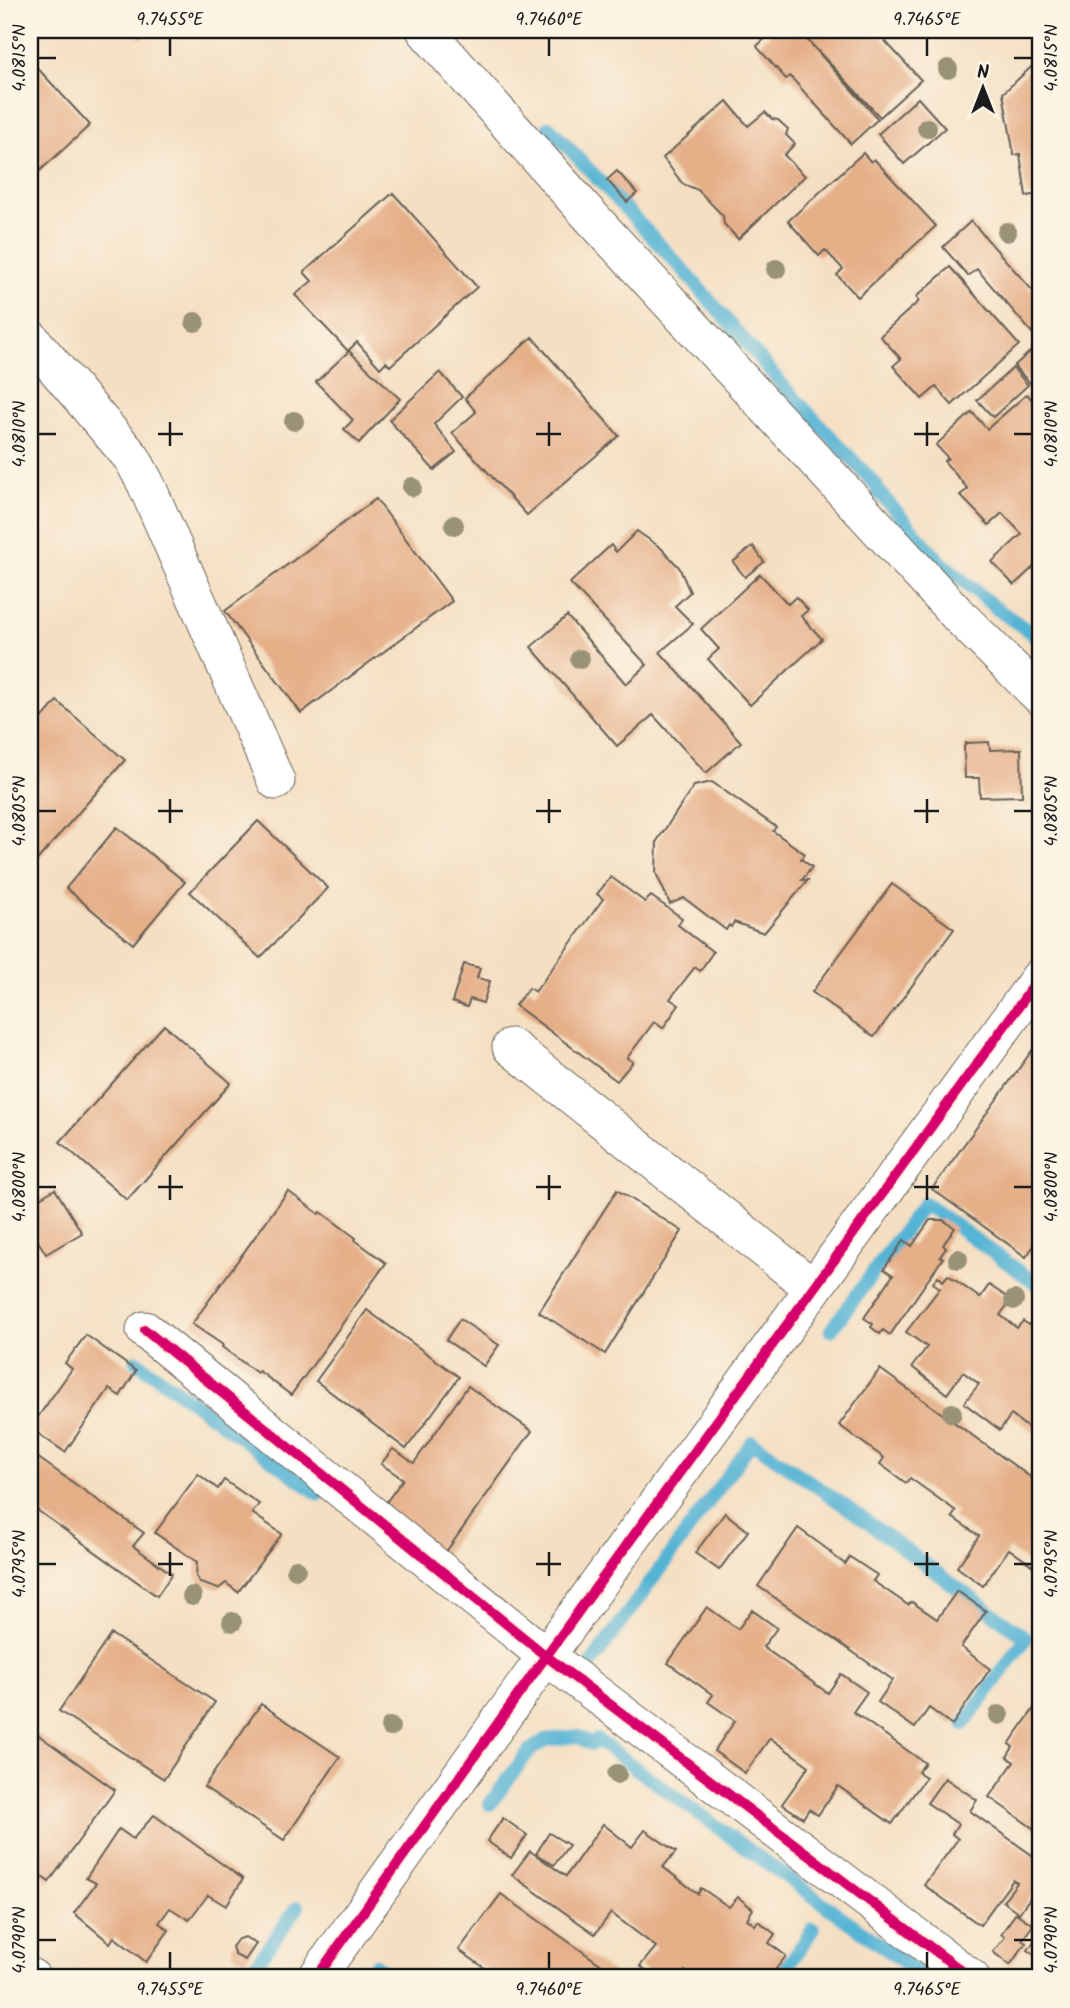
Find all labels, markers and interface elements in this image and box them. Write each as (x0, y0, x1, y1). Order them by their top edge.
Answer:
text: 9.7455°E (136, 6, 204, 35)
text: 9.7460°E (516, 6, 583, 35)
text: 9.7465°E (893, 6, 961, 35)
text: 4.0815°N (6, 24, 35, 92)
text: 4.0815°N (1038, 24, 1067, 92)
north arrow (948, 52, 1018, 122)
text: N (977, 58, 989, 88)
text: 4.0810°N (6, 401, 35, 467)
text: 4.0810°N (1038, 401, 1067, 467)
text: 4.0805°N (6, 776, 35, 846)
text: 4.0805°N (1038, 776, 1067, 846)
text: 4.0800°N (6, 1152, 35, 1222)
text: 4.0800°N (1038, 1152, 1067, 1222)
text: 4.0795°N (6, 1530, 35, 1598)
text: 4.0795°N (1038, 1530, 1067, 1598)
text: 4.0790°N (6, 1906, 35, 1974)
text: 4.0790°N (1038, 1906, 1067, 1974)
text: 9.7455°E (136, 1976, 204, 2005)
text: 9.7460°E (516, 1976, 583, 2005)
text: 9.7465°E (893, 1976, 961, 2005)

